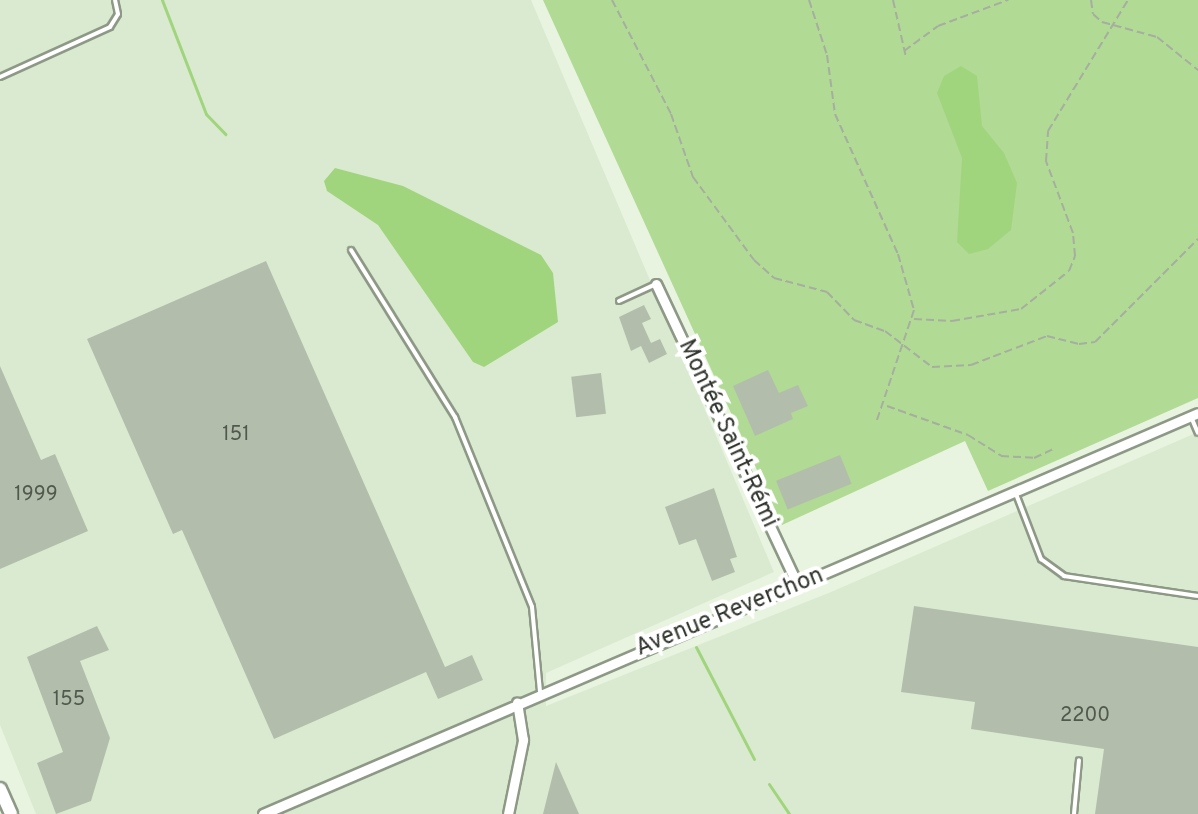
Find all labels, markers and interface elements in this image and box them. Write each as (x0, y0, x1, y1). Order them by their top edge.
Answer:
street label: Montée Saint-Rémi (671, 335, 783, 533)
house number: 151 (222, 423, 250, 447)
house number: 1999 (14, 483, 58, 507)
street label: Avenue Reverchon (632, 562, 828, 664)
house number: 155 (53, 688, 85, 712)
house number: 2200 (1060, 704, 1110, 728)

